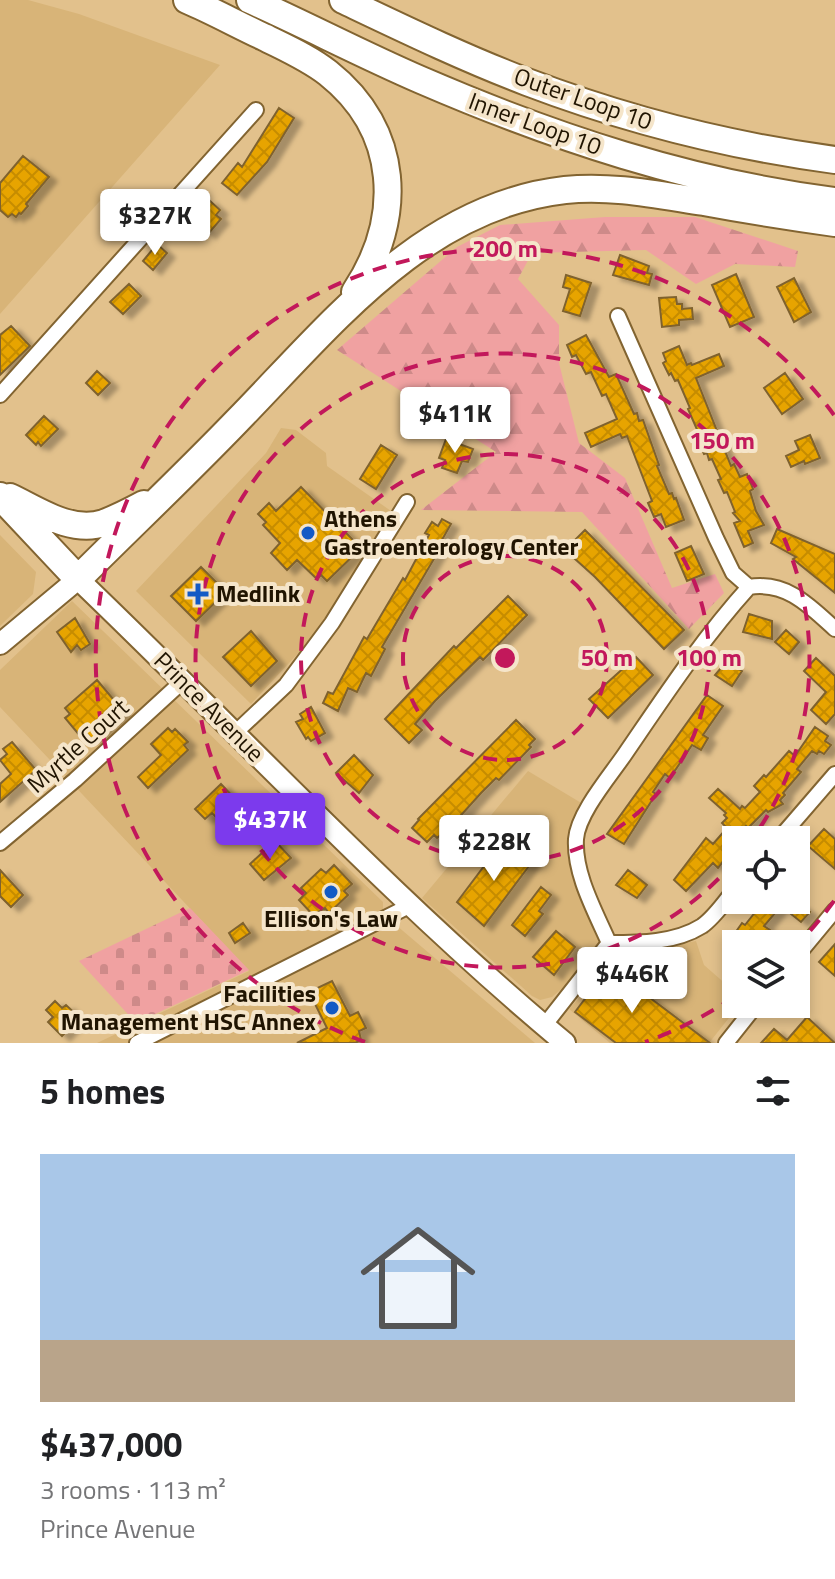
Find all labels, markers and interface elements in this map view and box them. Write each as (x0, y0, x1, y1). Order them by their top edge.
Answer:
street label: Outer Loop 10 (509, 58, 657, 139)
street label: Inner Loop 10 (464, 82, 607, 164)
pin: $327K (99, 189, 211, 257)
text: $327K (118, 195, 192, 234)
text: 200 m (472, 230, 538, 266)
pin: $411K (399, 387, 511, 455)
text: $411K (418, 393, 492, 432)
text: 150 m (689, 422, 755, 458)
place label: Athens Gastroenterology Center (324, 500, 579, 564)
marker: Athens Gastroenterology Center (299, 524, 317, 542)
place label: Medlink (216, 575, 301, 611)
marker: Medlink (187, 583, 209, 605)
text: 50 m (581, 639, 633, 675)
text: 100 m (676, 639, 742, 675)
street label: Prince Avenue (146, 643, 273, 770)
centre of rings (491, 644, 519, 672)
street label: Myrtle Court (18, 689, 137, 801)
pin: $437K (214, 793, 326, 861)
text: $437K (233, 799, 307, 838)
pin: $228K (438, 815, 550, 883)
text: $228K (457, 821, 531, 860)
map controls (722, 826, 810, 1018)
button: locate (722, 826, 810, 914)
marker: Ellison's Law (322, 883, 340, 901)
place label: Ellison's Law (264, 900, 398, 936)
button: layers (722, 930, 810, 1018)
pin: $446K (576, 947, 688, 1015)
text: $446K (595, 953, 669, 992)
place label: Facilities Management HSC Annex (61, 975, 317, 1039)
marker: Facilities Management HSC Annex (323, 999, 341, 1017)
text: 5 homes (40, 1065, 165, 1117)
icon: filters (751, 1069, 795, 1113)
icon: home (346, 1206, 490, 1350)
text: $437,000 (40, 1418, 182, 1470)
text: 3 rooms · 113 m² (40, 1470, 226, 1509)
text: Prince Avenue (40, 1509, 195, 1548)

